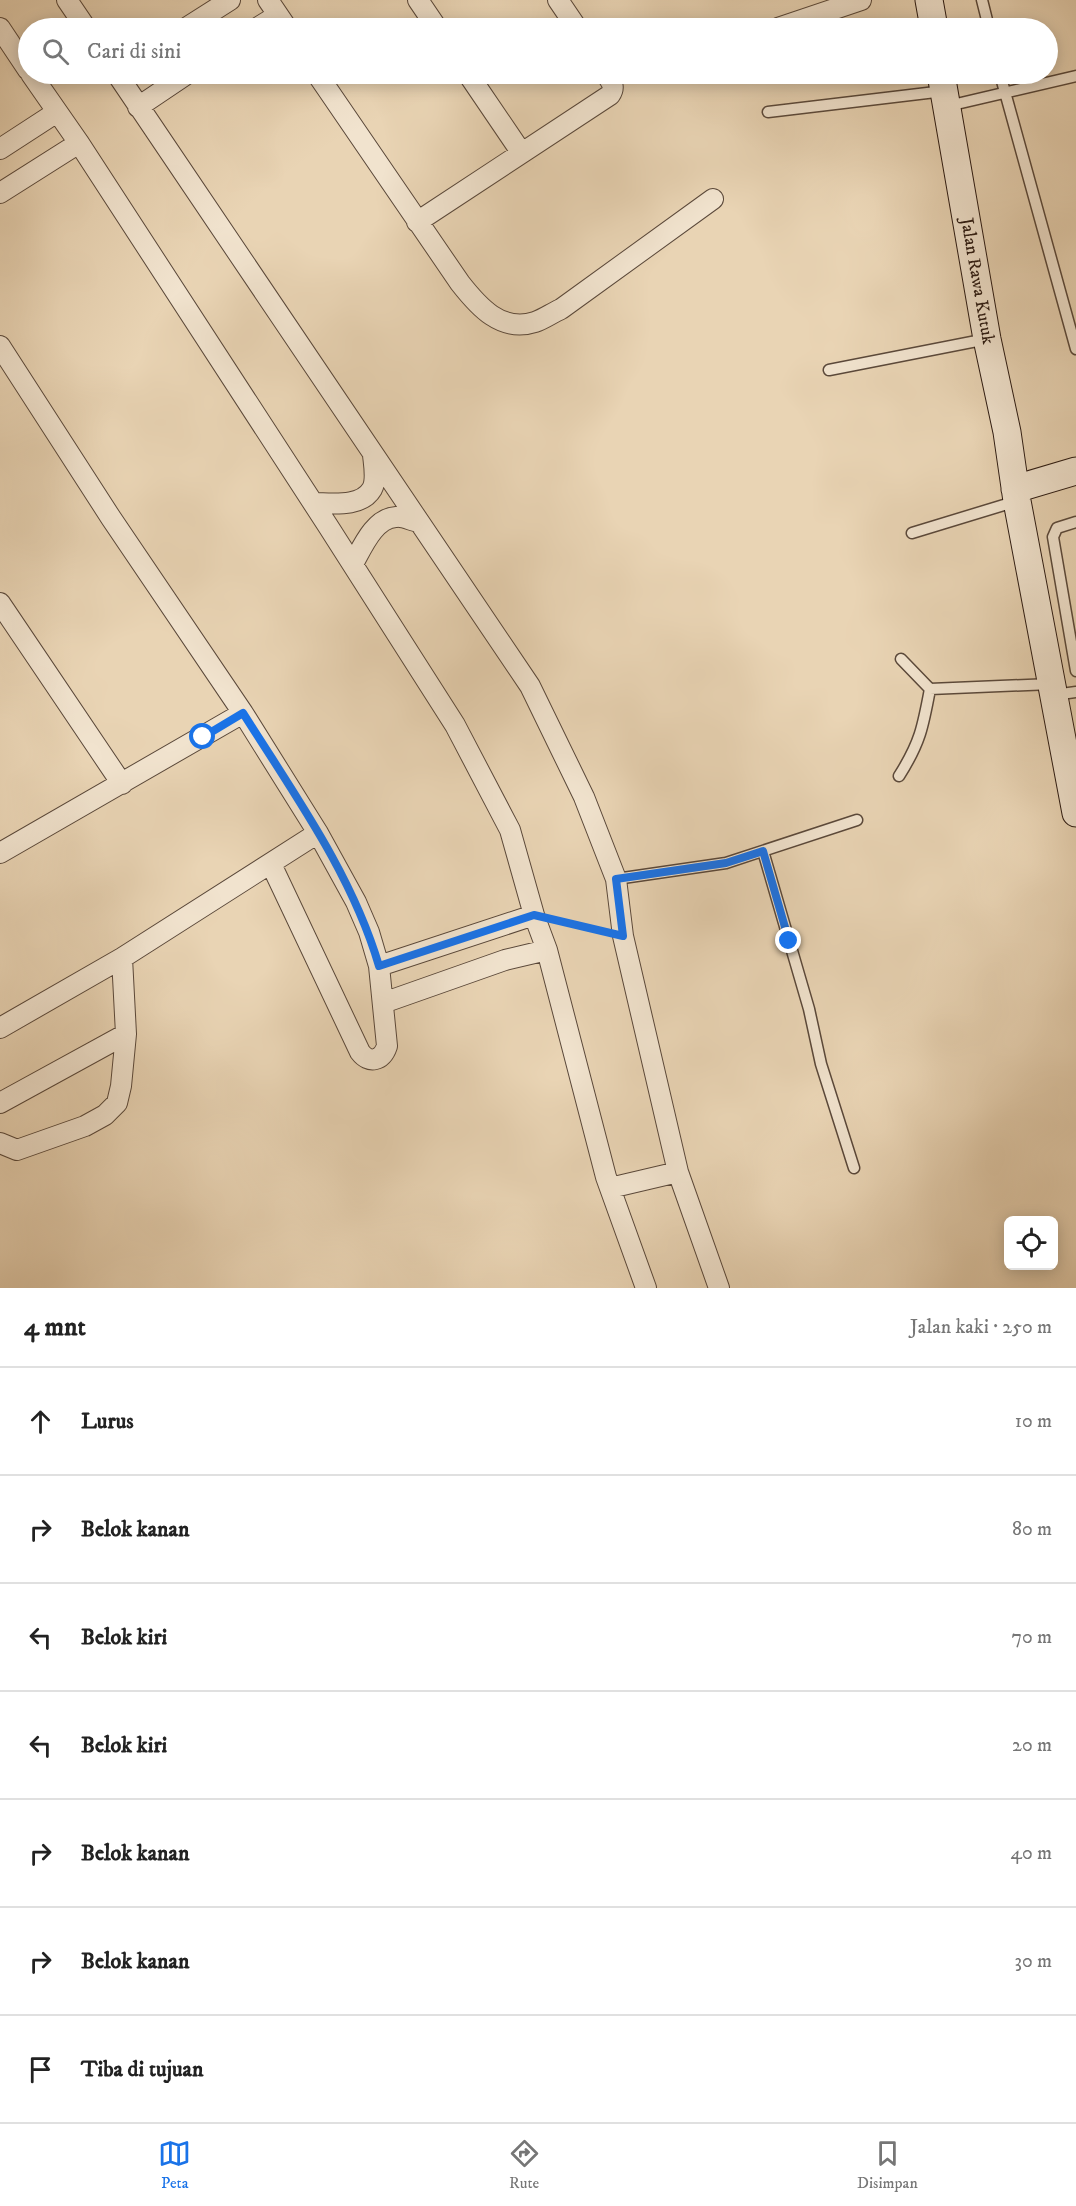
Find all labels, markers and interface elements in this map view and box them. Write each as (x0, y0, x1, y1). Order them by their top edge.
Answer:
search box (18, 18, 1058, 84)
icon: search (39, 35, 72, 68)
text: Cari di sini (87, 38, 181, 65)
street label: Jalan Rawa Kutuk (955, 214, 999, 346)
route start (189, 723, 215, 749)
route end (775, 927, 801, 953)
map controls (1004, 1216, 1058, 1270)
button: locate (1004, 1216, 1058, 1270)
text: 4 mnt (24, 1311, 86, 1344)
text: Jalan kaki · 250 m (910, 1315, 1052, 1340)
icon: ahead (24, 1405, 57, 1438)
text: Lurus (81, 1408, 134, 1435)
text: 10 m (1015, 1409, 1052, 1434)
icon: right (24, 1513, 57, 1546)
text: Belok kanan (81, 1516, 189, 1543)
text: 80 m (1012, 1517, 1052, 1542)
icon: left (24, 1621, 57, 1654)
text: Belok kiri (81, 1624, 167, 1651)
text: 70 m (1011, 1625, 1052, 1650)
icon: left (24, 1729, 57, 1762)
text: Belok kiri (81, 1732, 167, 1759)
text: 20 m (1012, 1733, 1052, 1758)
icon: right (24, 1837, 57, 1870)
text: Belok kanan (81, 1840, 189, 1867)
text: 40 m (1010, 1841, 1052, 1866)
icon: right (24, 1945, 57, 1978)
text: Belok kanan (81, 1948, 189, 1975)
text: 30 m (1014, 1949, 1052, 1974)
icon: arrive (24, 2053, 57, 2086)
text: Tiba di tujuan (81, 2056, 203, 2083)
tab: Peta (158, 2137, 191, 2193)
tab: Rute (508, 2137, 541, 2193)
tab: Disimpan (857, 2137, 918, 2193)

